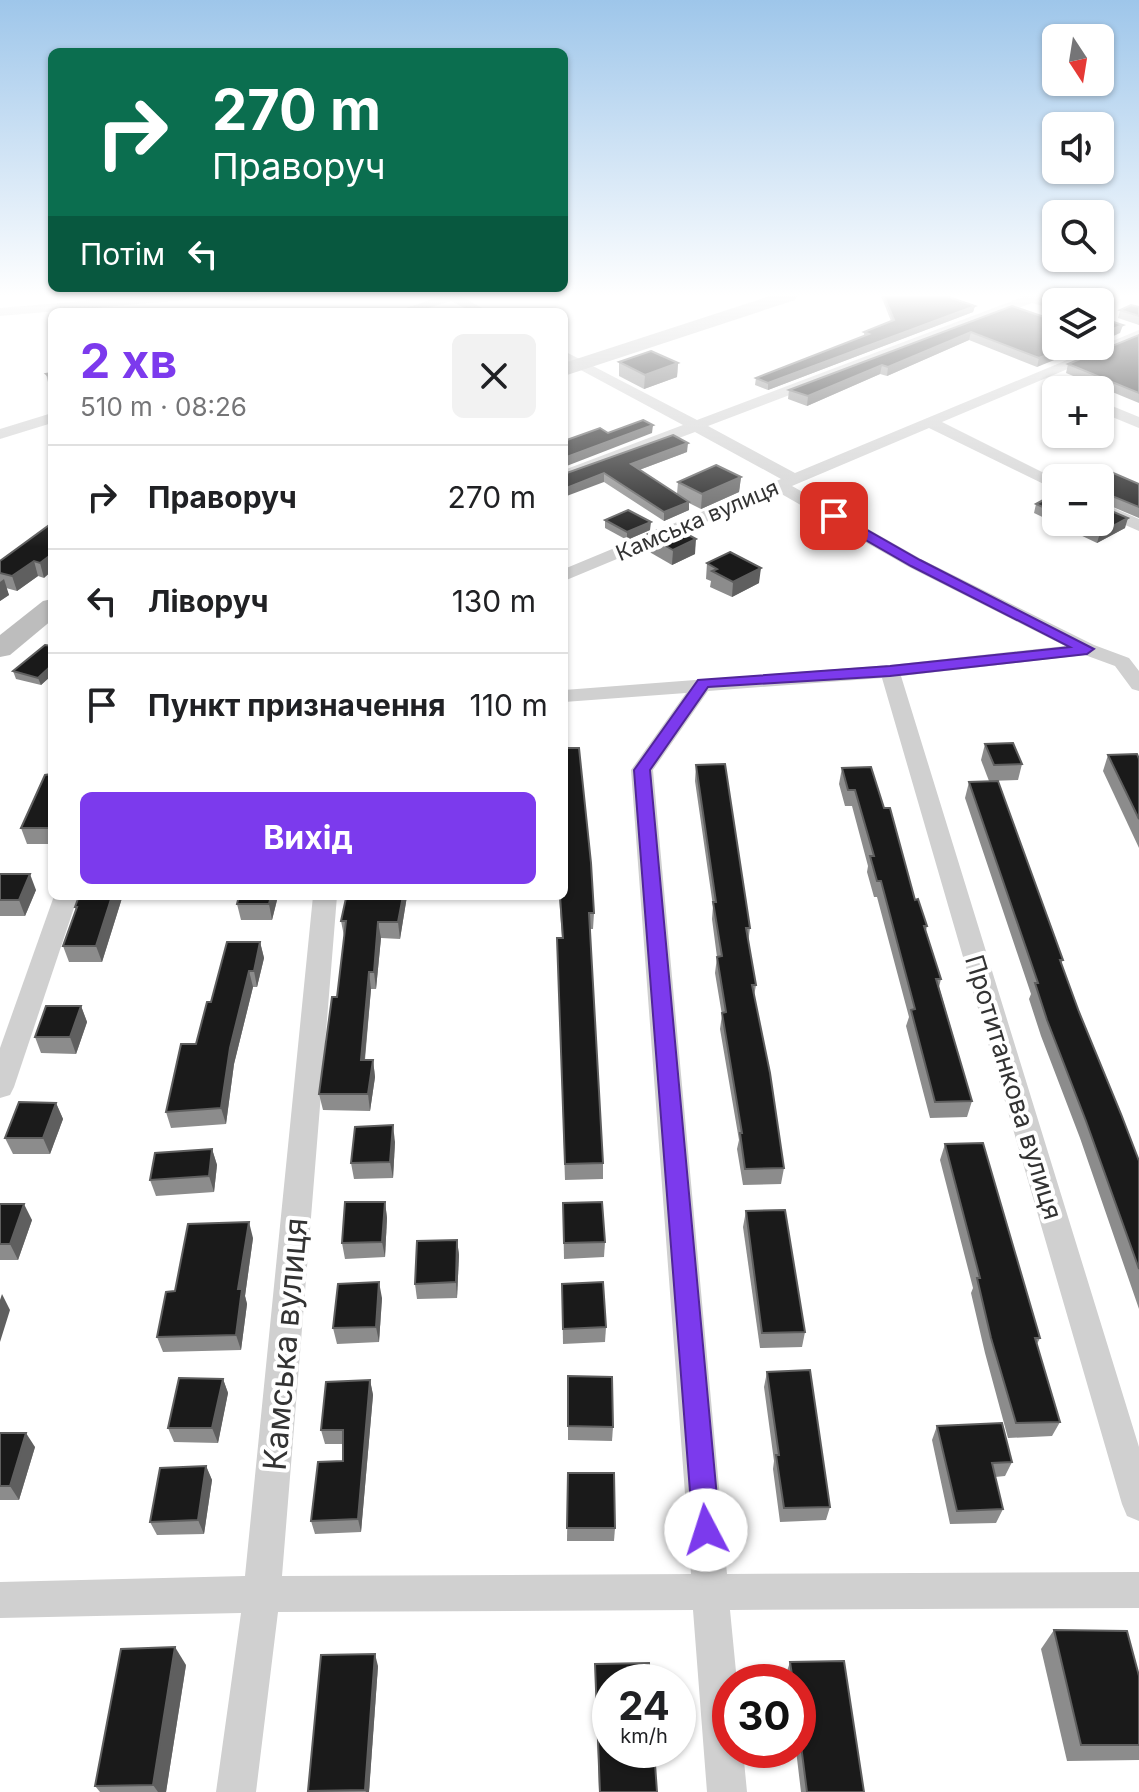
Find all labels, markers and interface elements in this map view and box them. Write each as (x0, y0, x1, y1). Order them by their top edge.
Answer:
north arrow (1042, 24, 1114, 96)
map controls (1042, 24, 1114, 536)
text: 270 m (212, 76, 381, 144)
icon: right (80, 80, 184, 184)
button: sound (1042, 112, 1114, 184)
text: Праворуч (212, 144, 385, 188)
button: search (1042, 200, 1114, 272)
icon: left (181, 232, 225, 276)
text: Потім (80, 236, 165, 272)
button: layers (1042, 288, 1114, 360)
text: 2 хв (80, 331, 177, 390)
button: close (452, 334, 536, 418)
button: + (1042, 376, 1114, 448)
text: 510 m · 08:26 (80, 391, 247, 422)
button: − (1042, 464, 1114, 536)
street label: Камська вулиця (612, 474, 782, 566)
icon: right (80, 475, 124, 519)
text: Праворуч (148, 479, 297, 515)
text: 270 m (448, 479, 536, 515)
pin (800, 482, 868, 550)
icon: arrive (812, 494, 856, 538)
icon: left (80, 579, 124, 623)
text: Ліворуч (148, 583, 268, 619)
text: 130 m (452, 583, 536, 619)
icon: arrive (80, 683, 124, 727)
text: Пункт призначення (148, 687, 446, 723)
text: 110 m (470, 687, 548, 723)
button: Вихід (80, 792, 536, 884)
street label: Протитанкова вулиця (959, 951, 1069, 1223)
street label: Камська вулиця (255, 1216, 315, 1472)
position arrow (664, 1488, 748, 1572)
speed limit sign: 30 (712, 1664, 816, 1768)
text: 24 (618, 1681, 670, 1730)
text: km/h (620, 1724, 668, 1748)

